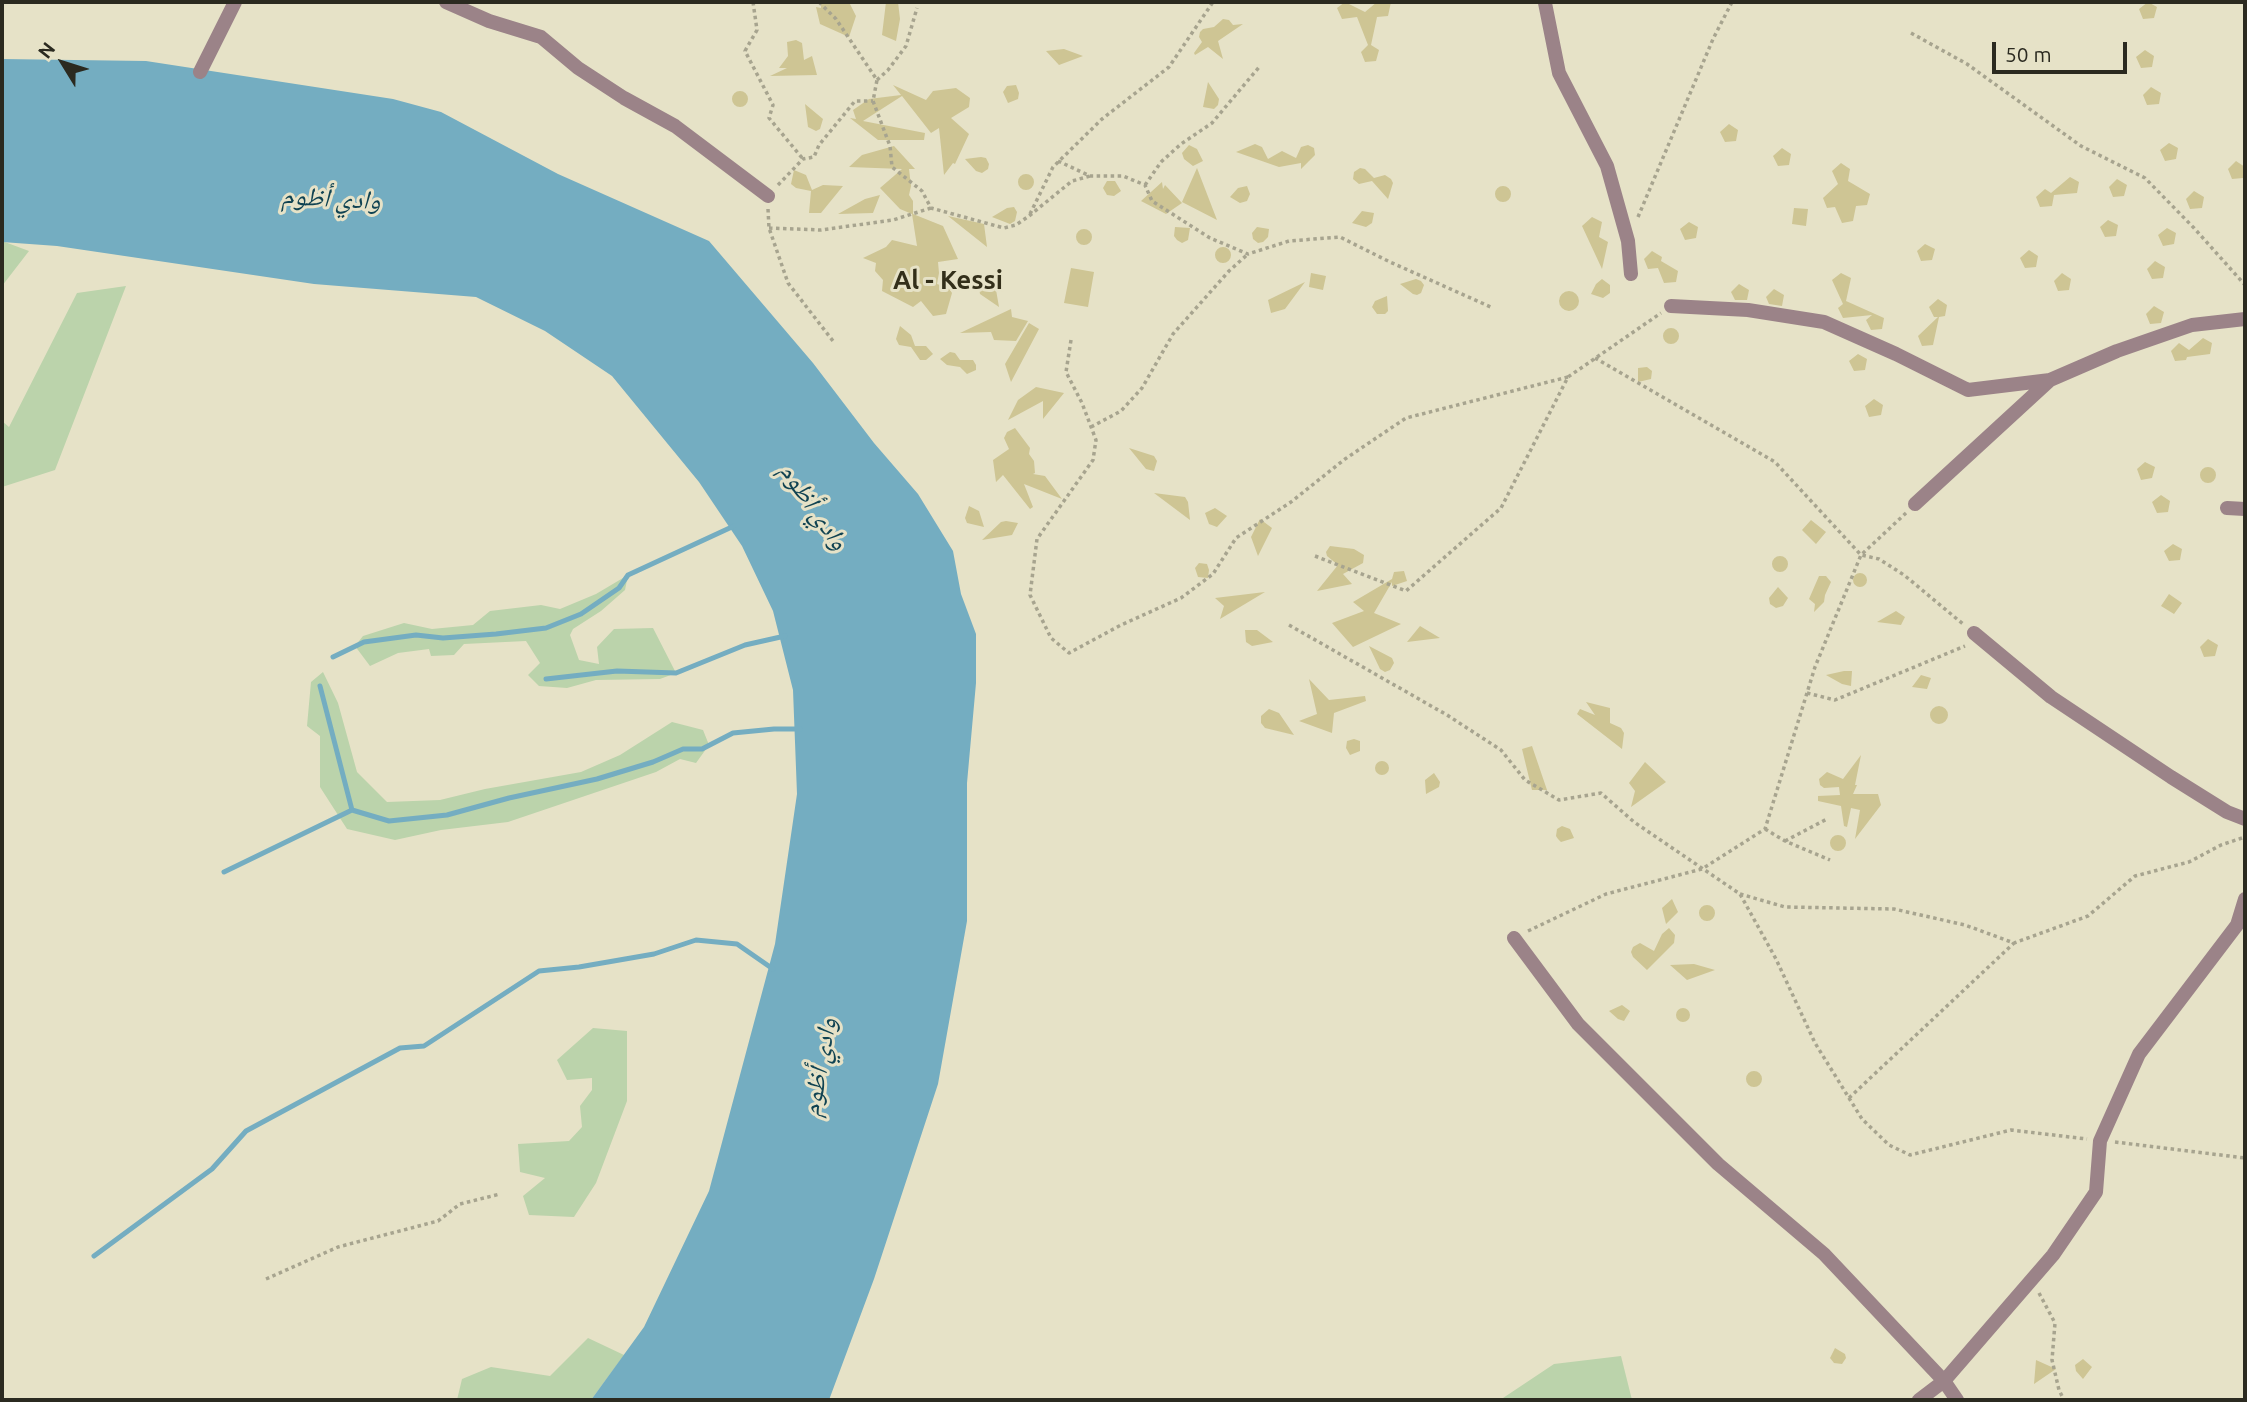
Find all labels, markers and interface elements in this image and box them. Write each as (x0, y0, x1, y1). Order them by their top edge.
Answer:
north arrow (28, 28, 98, 98)
scale bar (1995, 28, 2130, 72)
text: N (33, 38, 59, 62)
text: 50 m (2005, 42, 2052, 66)
water label: وادي أظوم (281, 180, 381, 216)
district label: Al - Kessi (893, 264, 1003, 296)
water label: وادي أظوم (773, 456, 855, 556)
water label: وادي أظوم (795, 1015, 843, 1119)

